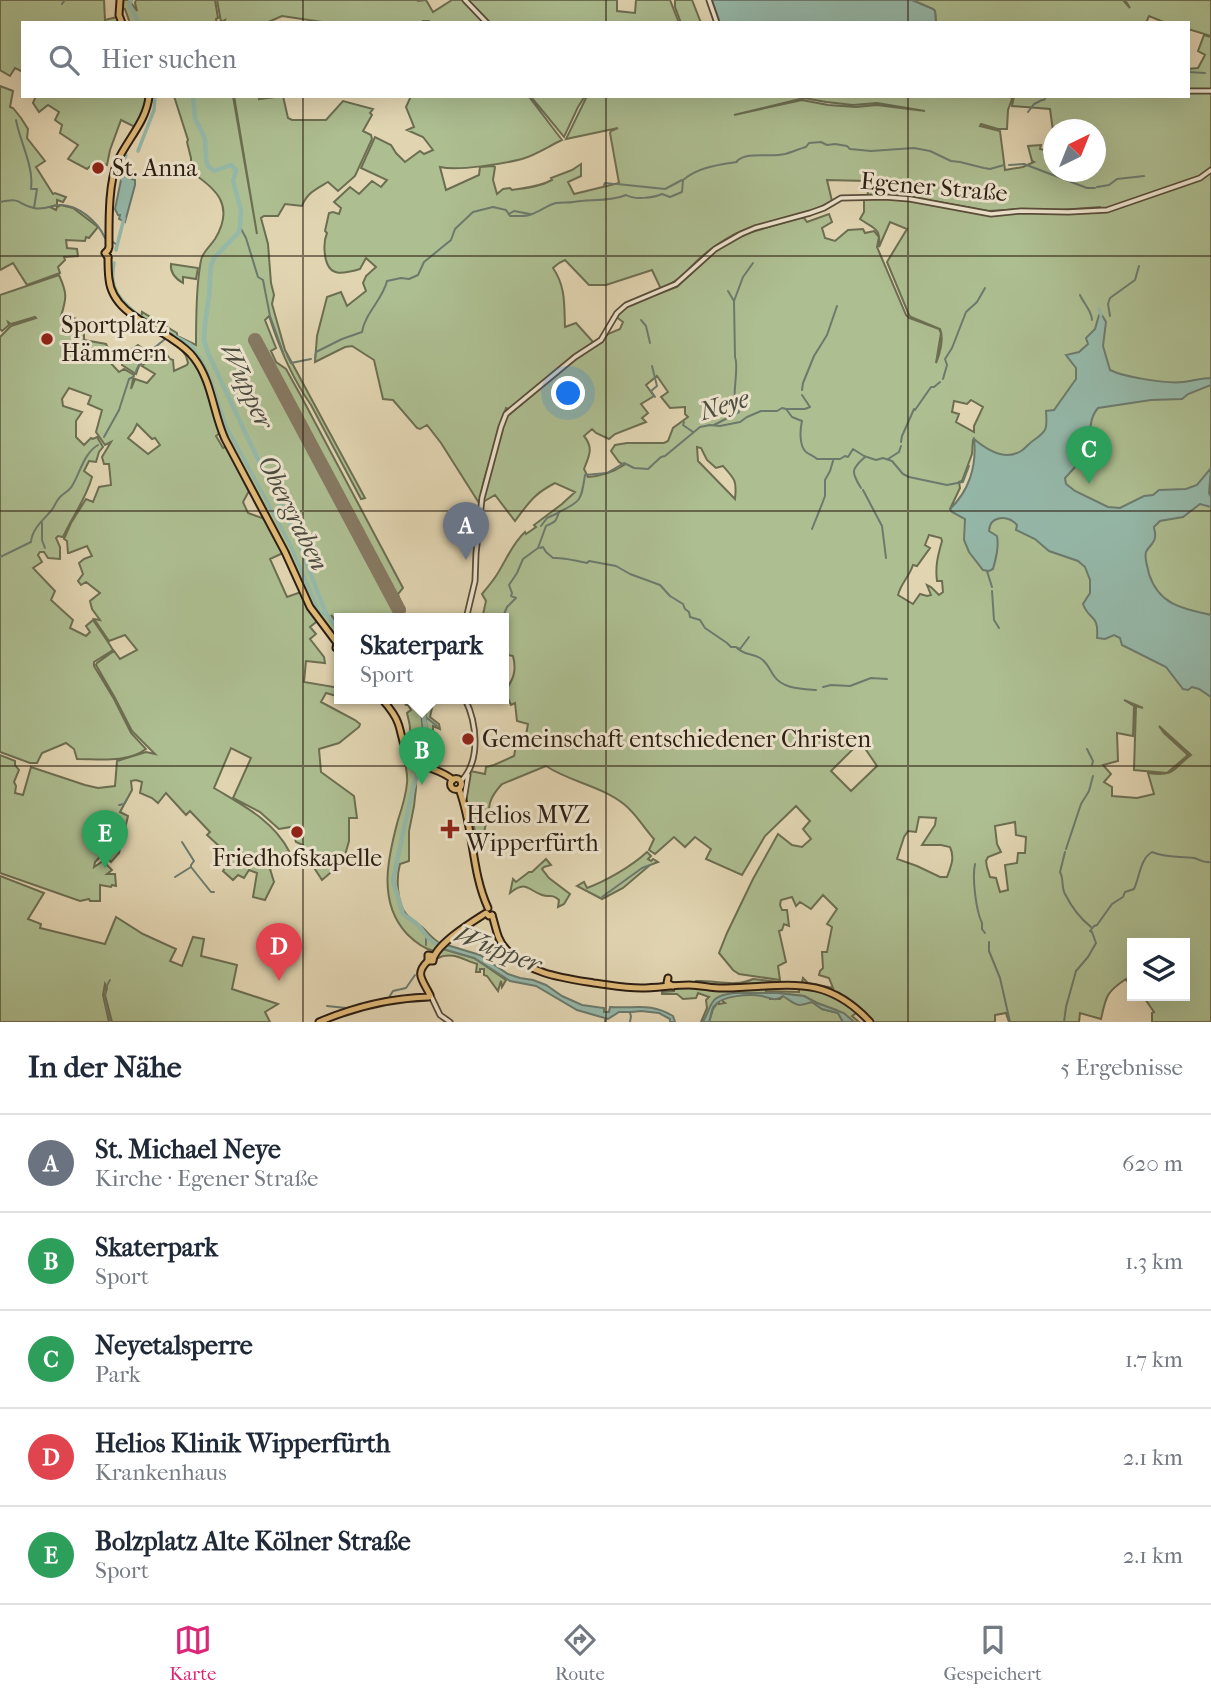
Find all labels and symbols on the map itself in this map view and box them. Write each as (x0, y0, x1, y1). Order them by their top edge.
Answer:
north arrow (1043, 119, 1106, 182)
place label: St. Anna (112, 154, 198, 182)
marker: St. Anna (90, 160, 106, 176)
street label: Egener Straße (859, 167, 1009, 207)
place label: Sportplatz Hämmern (61, 311, 167, 367)
marker: Sportplatz Hämmern (39, 331, 55, 347)
water label: Wupper (214, 338, 281, 436)
your location (551, 376, 585, 410)
water label: Neye (695, 382, 754, 427)
pin: C (1066, 426, 1112, 484)
water label: Obergraben (251, 450, 335, 576)
pin: A (443, 502, 489, 560)
place label: Gemeinschaft entschiedener Christen (482, 725, 871, 753)
pin: B (399, 727, 445, 785)
marker: Gemeinschaft entschiedener Christen (460, 731, 476, 747)
place label: Helios MVZ Wipperfürth (465, 801, 599, 857)
pin: E (82, 810, 128, 868)
marker: Helios MVZ Wipperfürth (440, 819, 460, 839)
marker: Friedhofskapelle (289, 824, 305, 840)
place label: Friedhofskapelle (212, 844, 382, 872)
water label: Wupper (450, 918, 548, 981)
pin: D (256, 923, 302, 981)

